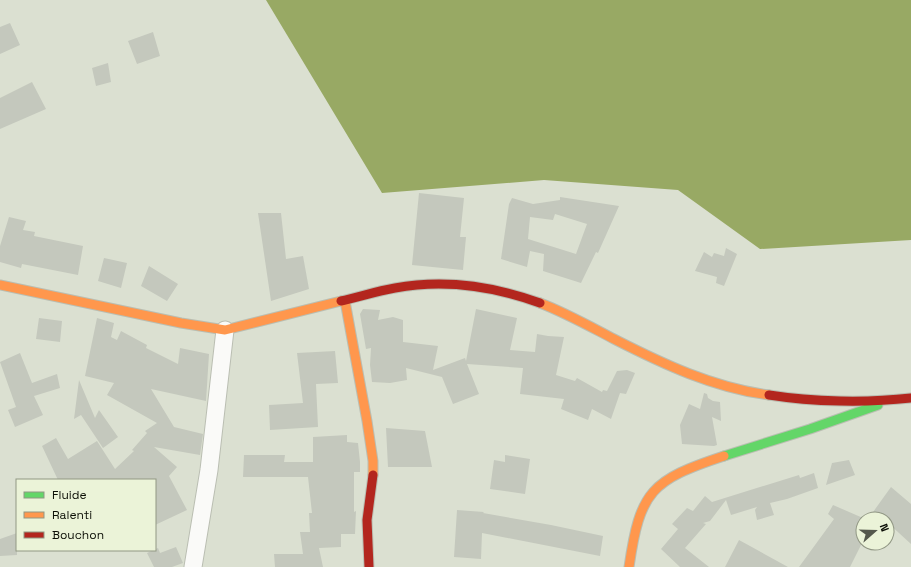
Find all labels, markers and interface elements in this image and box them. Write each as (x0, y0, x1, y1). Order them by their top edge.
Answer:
legend (16, 479, 156, 551)
text: Fluide (52, 487, 87, 503)
text: Ralenti (52, 507, 92, 523)
north arrow (855, 511, 895, 551)
text: N (877, 522, 892, 533)
text: Bouchon (52, 527, 104, 543)

